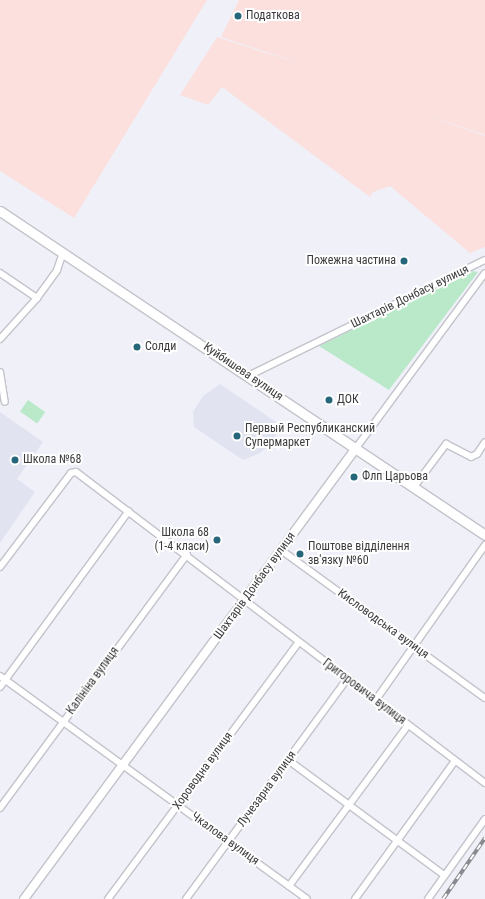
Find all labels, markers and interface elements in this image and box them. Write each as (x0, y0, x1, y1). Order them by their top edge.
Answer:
place label: Податкова (246, 9, 300, 23)
marker: Податкова (233, 11, 243, 21)
place label: Пожежна частина (307, 254, 396, 268)
marker: Пожежна частина (399, 256, 409, 266)
street label: Шахтарів Донбасу вулиця (349, 262, 471, 332)
place label: Солди (145, 340, 176, 354)
street label: Куйбишева вулиця (200, 340, 286, 404)
marker: Солди (132, 342, 142, 352)
place label: ДОК (337, 393, 359, 407)
marker: ДОК (324, 395, 334, 405)
place label: Первый Республиканский Супермаркет (245, 422, 375, 450)
marker: Первый Республиканский Супермаркет (232, 431, 242, 441)
place label: Школа №68 (23, 453, 81, 467)
marker: Школа №68 (10, 455, 20, 465)
place label: Флп Царьова (362, 470, 428, 484)
marker: Флп Царьова (349, 472, 359, 482)
place label: Школа 68 (1-4 класи) (155, 526, 209, 554)
street label: Шахтарів Донбасу вулиця (211, 530, 299, 642)
marker: Школа 68 (1-4 класи) (212, 535, 222, 545)
place label: Поштове відділення зв'язку №60 (308, 540, 410, 568)
marker: Поштове відділення зв'язку №60 (295, 549, 305, 559)
street label: Кисловодська вулиця (335, 586, 431, 662)
street label: Калініна вулиця (64, 644, 122, 718)
street label: Григоровича вулиця (320, 656, 408, 728)
street label: Хороводна вулиця (170, 729, 236, 813)
street label: Лучезарна вулиця (235, 748, 299, 830)
street label: Чкалова вулиця (188, 810, 262, 868)

